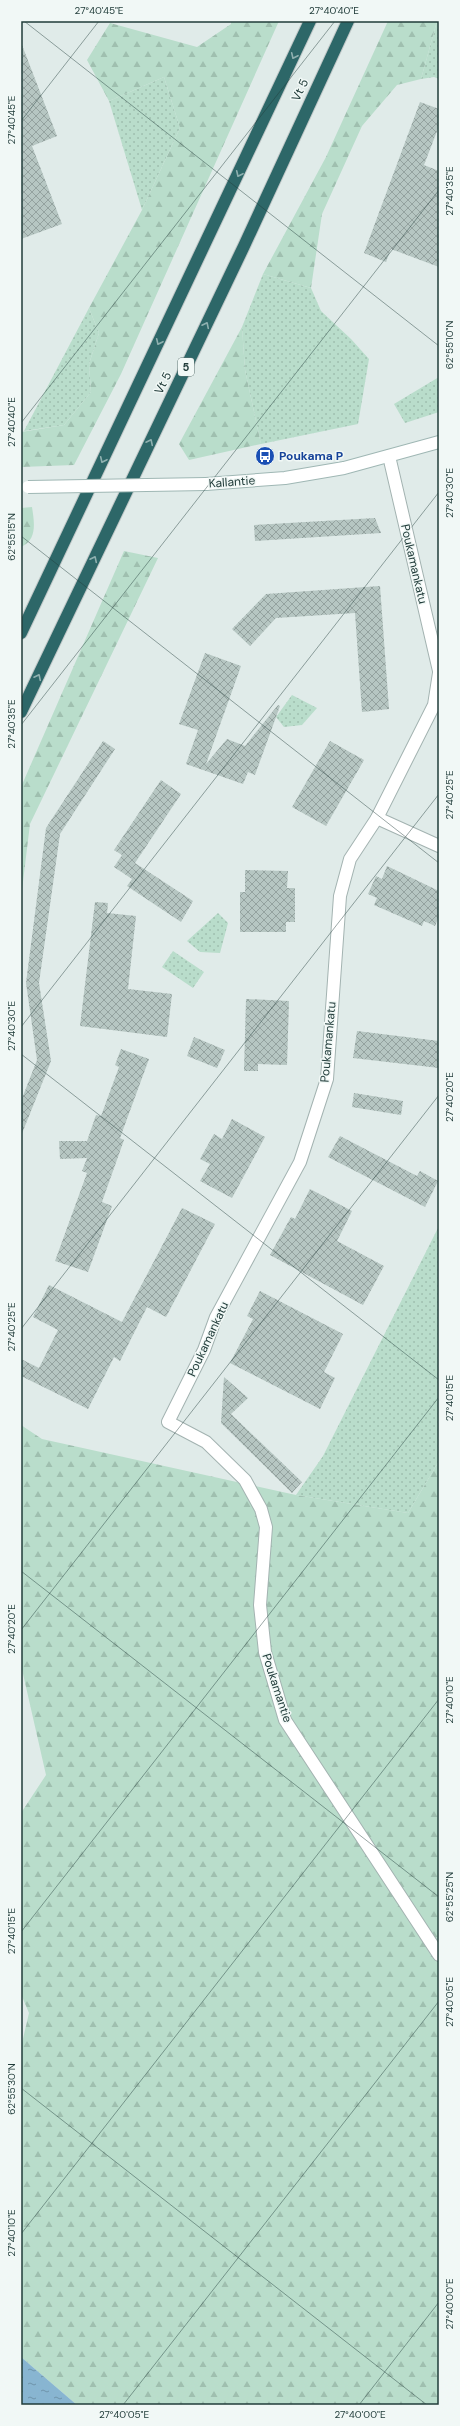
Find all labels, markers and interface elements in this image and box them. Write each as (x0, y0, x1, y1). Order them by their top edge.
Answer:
text: 27°40'45"E (75, 4, 124, 17)
text: 27°40'40"E (309, 4, 359, 17)
one-way arrow (290, 53, 298, 60)
street label: Vt 5 (288, 76, 312, 104)
text: 27°40'45"E (5, 95, 18, 144)
text: 27°40'35"E (443, 166, 456, 216)
one-way arrow (236, 170, 244, 178)
one-way arrow (201, 321, 209, 329)
text: 62°55'10"N (443, 321, 456, 369)
one-way arrow (156, 338, 164, 346)
road number: 5 (178, 358, 194, 376)
street label: Vt 5 (151, 369, 175, 397)
text: 27°40'40"E (5, 397, 18, 447)
one-way arrow (145, 439, 153, 446)
bus stop icon: Poukama P (254, 445, 276, 467)
place label: Poukama P (279, 448, 343, 464)
one-way arrow (100, 456, 108, 463)
text: 27°40'30"E (443, 468, 456, 518)
street label: Kallantie (208, 472, 256, 492)
text: 62°55'15"N (5, 513, 18, 561)
street label: Poukamankatu (397, 523, 431, 605)
one-way arrow (89, 556, 97, 564)
one-way arrow (33, 673, 41, 681)
text: 27°40'35"E (5, 699, 18, 749)
text: 27°40'25"E (443, 770, 456, 820)
text: 27°40'30"E (5, 1001, 18, 1051)
street label: Poukamankatu (316, 1001, 340, 1083)
text: 27°40'20"E (443, 1072, 456, 1122)
street label: Poukamankatu (184, 1299, 232, 1379)
text: 27°40'25"E (5, 1302, 18, 1352)
text: 27°40'15"E (443, 1374, 456, 1421)
text: 27°40'20"E (5, 1604, 18, 1654)
street label: Poukamantie (258, 1651, 296, 1725)
text: 27°40'10"E (443, 1676, 456, 1724)
text: 62°55'25"N (443, 1872, 456, 1922)
text: 27°40'15"E (5, 1907, 18, 1954)
text: 27°40'05"E (443, 1977, 456, 2027)
text: 62°55'30"N (5, 2063, 18, 2115)
text: 27°40'10"E (5, 2209, 18, 2257)
text: 27°40'00"E (443, 2278, 456, 2330)
text: 27°40'05"E (99, 2408, 149, 2421)
text: 27°40'00"E (334, 2408, 386, 2421)

